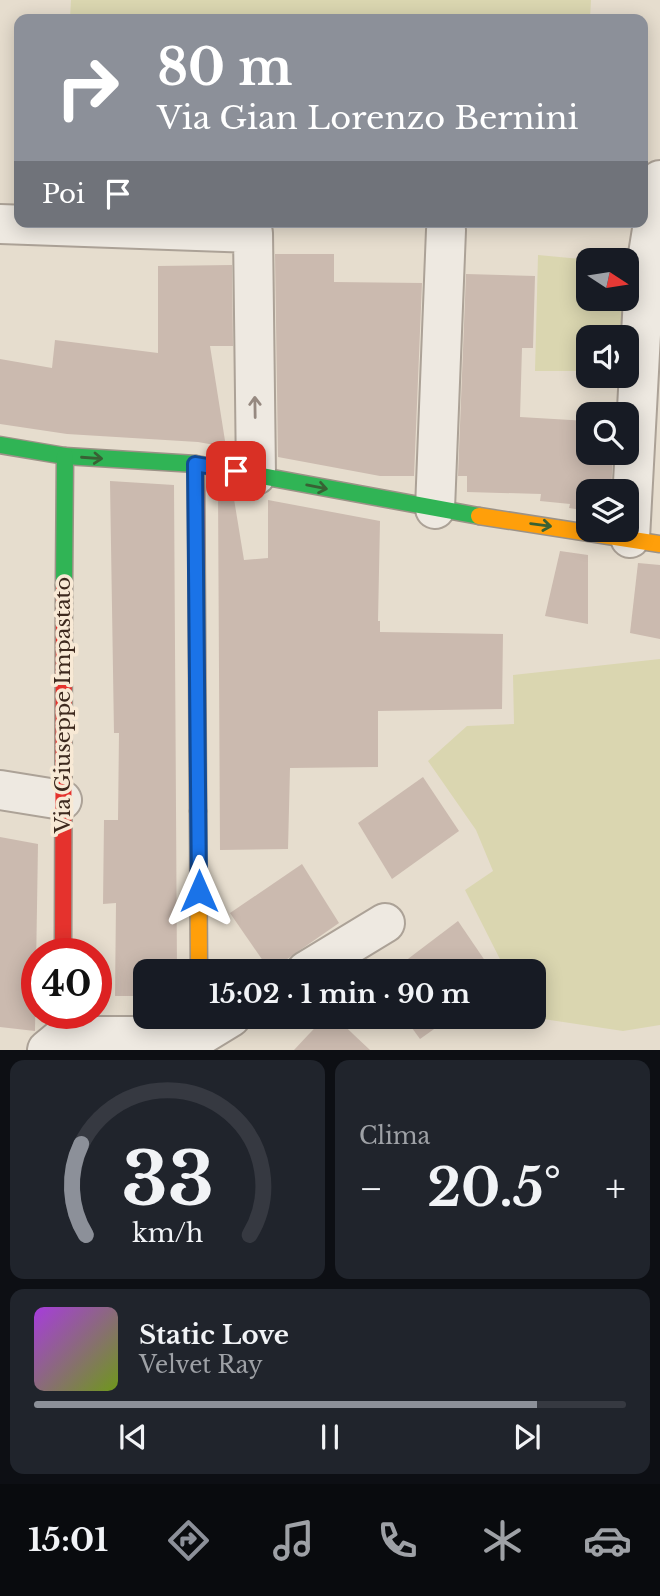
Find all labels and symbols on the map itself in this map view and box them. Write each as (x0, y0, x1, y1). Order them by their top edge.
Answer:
north arrow (576, 248, 639, 312)
one-way arrow (248, 395, 262, 418)
pin (206, 441, 266, 501)
one-way arrow (80, 452, 102, 465)
one-way arrow (305, 480, 328, 494)
one-way arrow (529, 518, 552, 531)
street label: Via Giuseppe Impastato (50, 577, 76, 834)
position arrow (162, 854, 236, 928)
speed limit sign: 40 (21, 938, 112, 1029)

